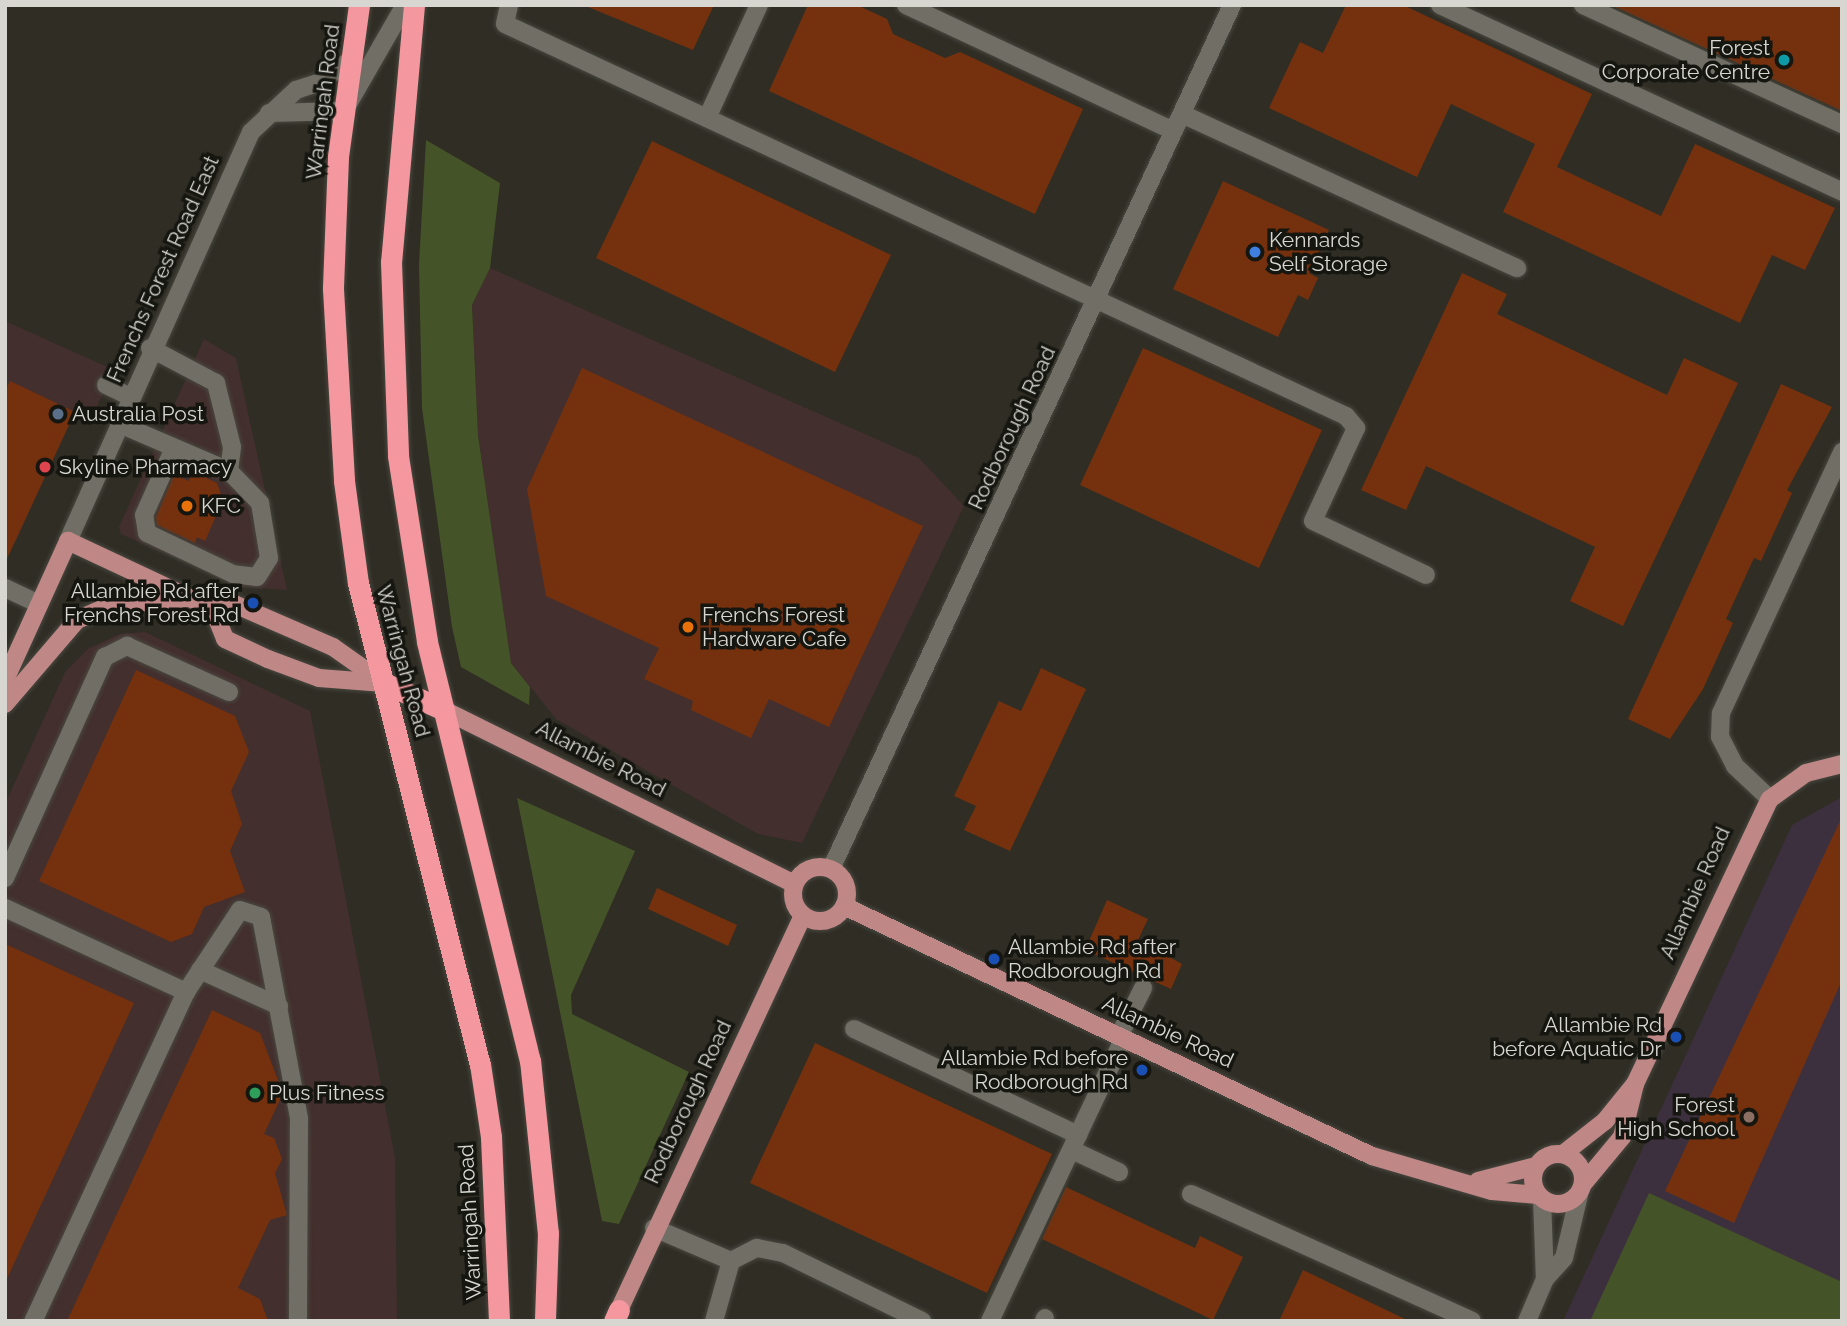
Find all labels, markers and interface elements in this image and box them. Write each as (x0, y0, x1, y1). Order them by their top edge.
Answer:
street label: Warringah Road (301, 23, 345, 181)
place label: Forest Corporate Centre (1602, 35, 1770, 85)
marker: Forest Corporate Centre (1776, 52, 1792, 68)
street label: Frenchs Forest Road East (102, 152, 224, 386)
place label: Kennards Self Storage (1269, 227, 1388, 277)
marker: Kennards Self Storage (1247, 244, 1263, 260)
street label: Rodborough Road (963, 342, 1061, 514)
place label: Australia Post (72, 401, 204, 427)
marker: Australia Post (50, 406, 66, 422)
place label: Skyline Pharmacy (59, 454, 232, 480)
marker: Skyline Pharmacy (37, 459, 53, 475)
place label: KFC (201, 493, 241, 519)
marker: KFC (179, 498, 195, 514)
place label: Allambie Rd after Frenchs Forest Rd (64, 578, 239, 628)
street label: Warringah Road (371, 582, 435, 740)
marker: Allambie Rd after Frenchs Forest Rd (245, 595, 261, 611)
place label: Frenchs Forest Hardware Cafe (702, 602, 847, 652)
marker: Frenchs Forest Hardware Cafe (680, 619, 696, 635)
street label: Allambie Road (532, 716, 670, 802)
street label: Allambie Road (1655, 823, 1735, 963)
place label: Allambie Rd after Rodborough Rd (1008, 934, 1176, 984)
marker: Allambie Rd after Rodborough Rd (986, 951, 1002, 967)
street label: Allambie Road (1098, 991, 1238, 1073)
place label: Allambie Rd before Aquatic Dr (1491, 1012, 1662, 1062)
street label: Rodborough Road (639, 1016, 737, 1188)
marker: Allambie Rd before Aquatic Dr (1668, 1029, 1684, 1045)
place label: Allambie Rd before Rodborough Rd (941, 1045, 1128, 1095)
marker: Allambie Rd before Rodborough Rd (1134, 1062, 1150, 1078)
place label: Plus Fitness (269, 1080, 385, 1106)
marker: Plus Fitness (247, 1085, 263, 1101)
place label: Forest High School (1617, 1092, 1735, 1142)
marker: Forest High School (1741, 1109, 1757, 1125)
street label: Warringah Road (453, 1143, 487, 1301)

